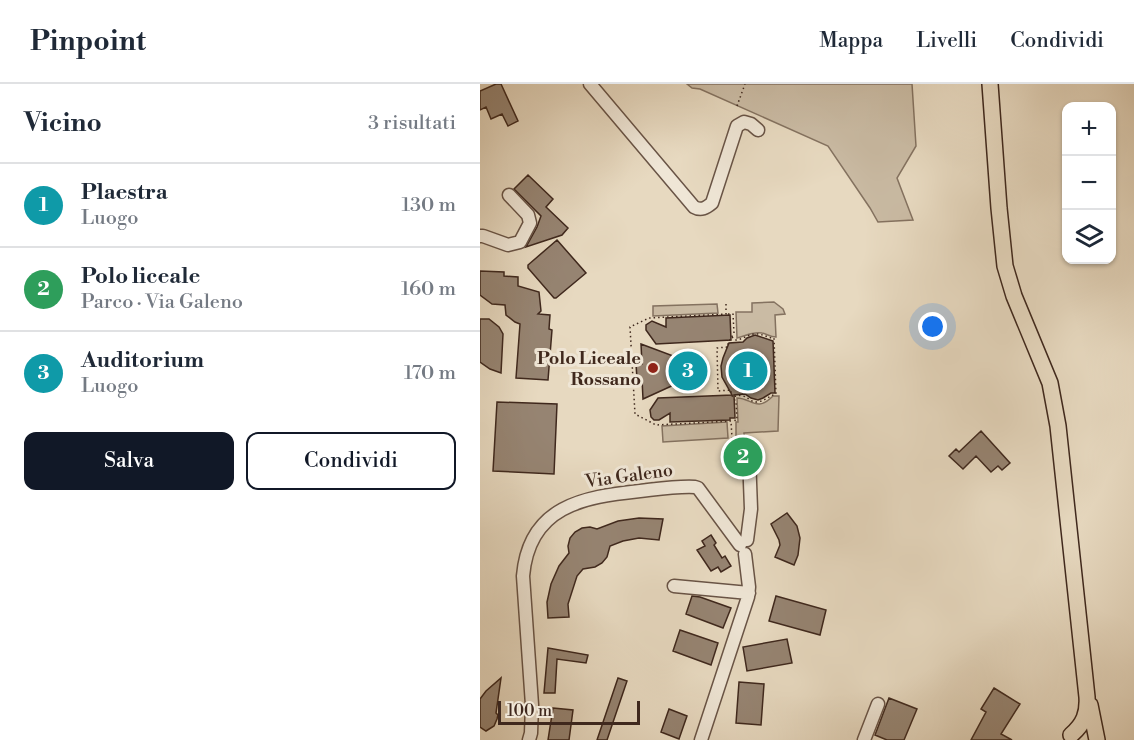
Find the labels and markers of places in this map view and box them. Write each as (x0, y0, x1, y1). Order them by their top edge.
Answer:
place label: Polo Liceale Rossano (537, 347, 641, 391)
pin: 3 (668, 348, 708, 394)
pin: 1 (728, 348, 768, 394)
marker: Polo Liceale Rossano (646, 361, 660, 375)
pin: 2 (724, 434, 762, 479)

